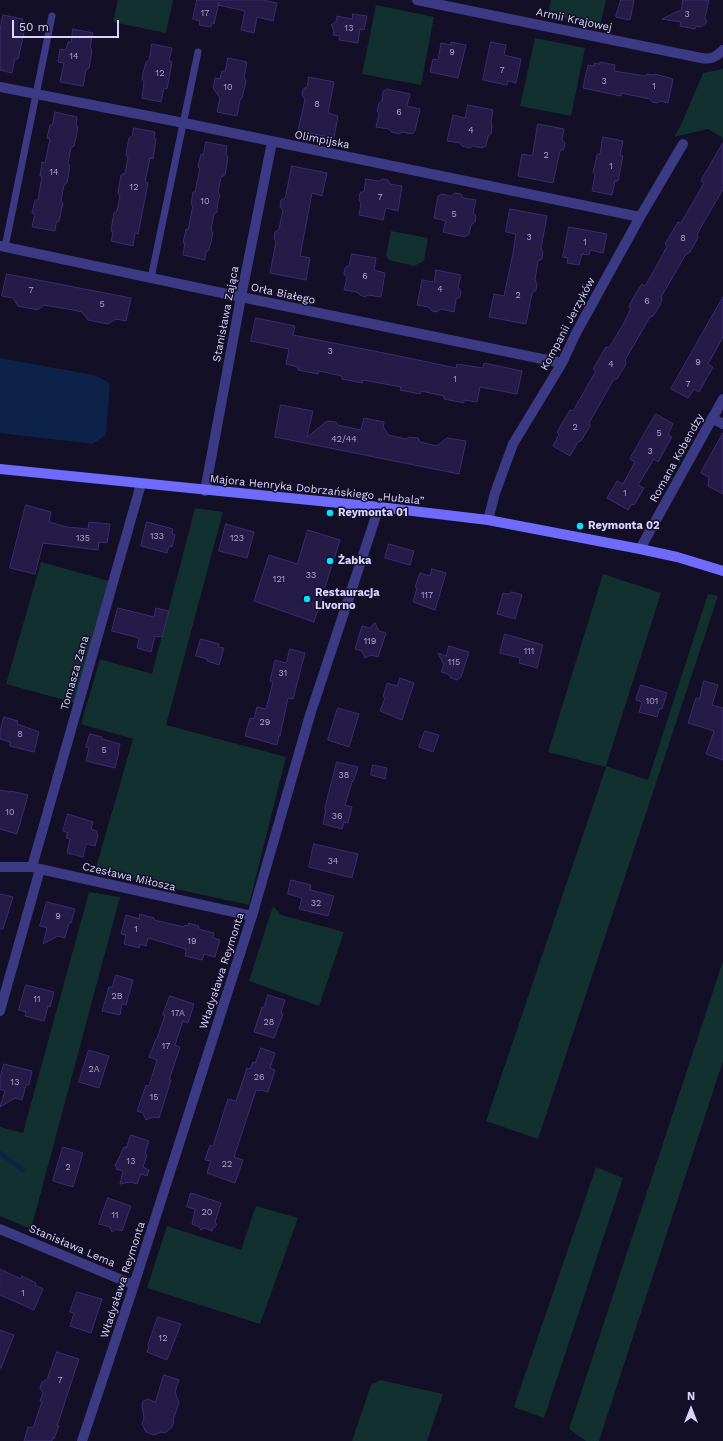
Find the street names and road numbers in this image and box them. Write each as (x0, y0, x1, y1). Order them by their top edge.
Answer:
street label: Armii Krajowej (535, 6, 613, 34)
street label: Olimpijska (293, 128, 351, 152)
street label: Stanisława Zająca (210, 265, 242, 363)
street label: Kompanii Jerzyków (538, 275, 598, 373)
street label: Orła Białego (250, 281, 316, 307)
street label: Romana Kobendzy (647, 411, 707, 505)
street label: Majora Henryka Dobrzańskiego „Hubala” (209, 472, 425, 508)
street label: Tomasza Zana (58, 634, 92, 712)
street label: Czesława Miłosza (81, 860, 177, 894)
street label: Władysława Reymonta (197, 911, 247, 1031)
street label: Władysława Reymonta (98, 1220, 148, 1340)
street label: Stanisława Lema (27, 1222, 117, 1270)

